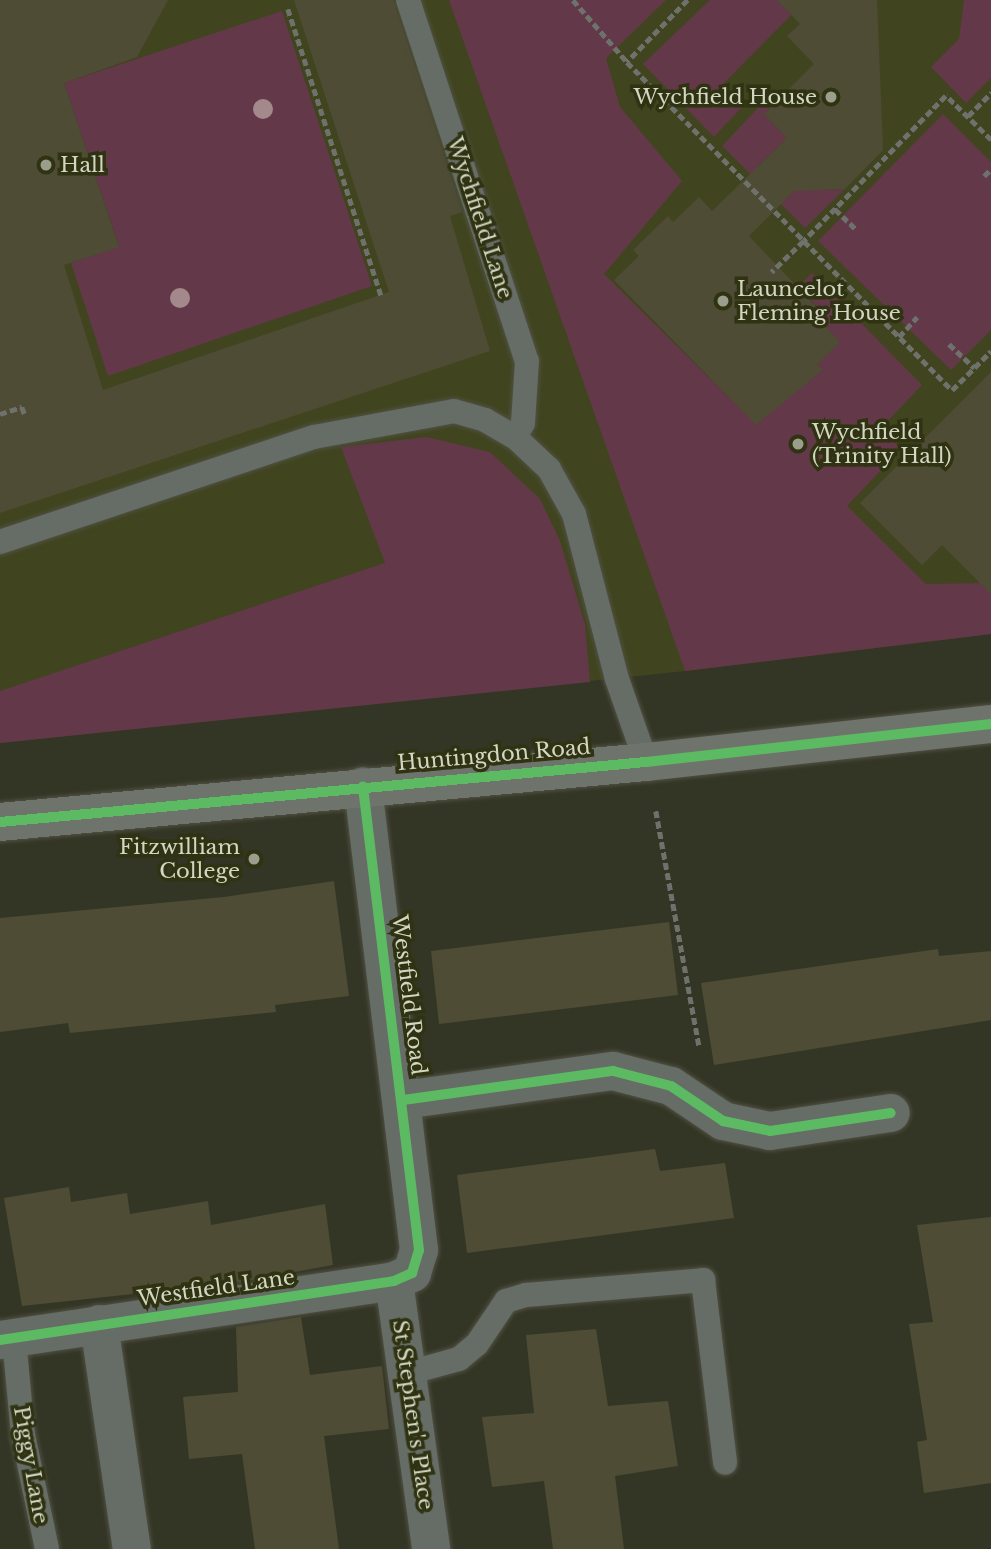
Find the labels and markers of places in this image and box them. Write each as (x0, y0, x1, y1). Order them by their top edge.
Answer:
place label: Wychfield House (633, 84, 817, 110)
marker: Wychfield House (823, 89, 839, 105)
place label: Hall (60, 152, 105, 178)
marker: Hall (38, 157, 54, 173)
place label: Launcelot Fleming House (737, 276, 901, 326)
marker: Launcelot Fleming House (715, 293, 731, 309)
place label: Wychfield (Trinity Hall) (812, 419, 952, 469)
marker: Wychfield (Trinity Hall) (790, 436, 806, 452)
place label: Fitzwilliam College (119, 834, 240, 884)
marker: Fitzwilliam College (246, 851, 262, 867)

